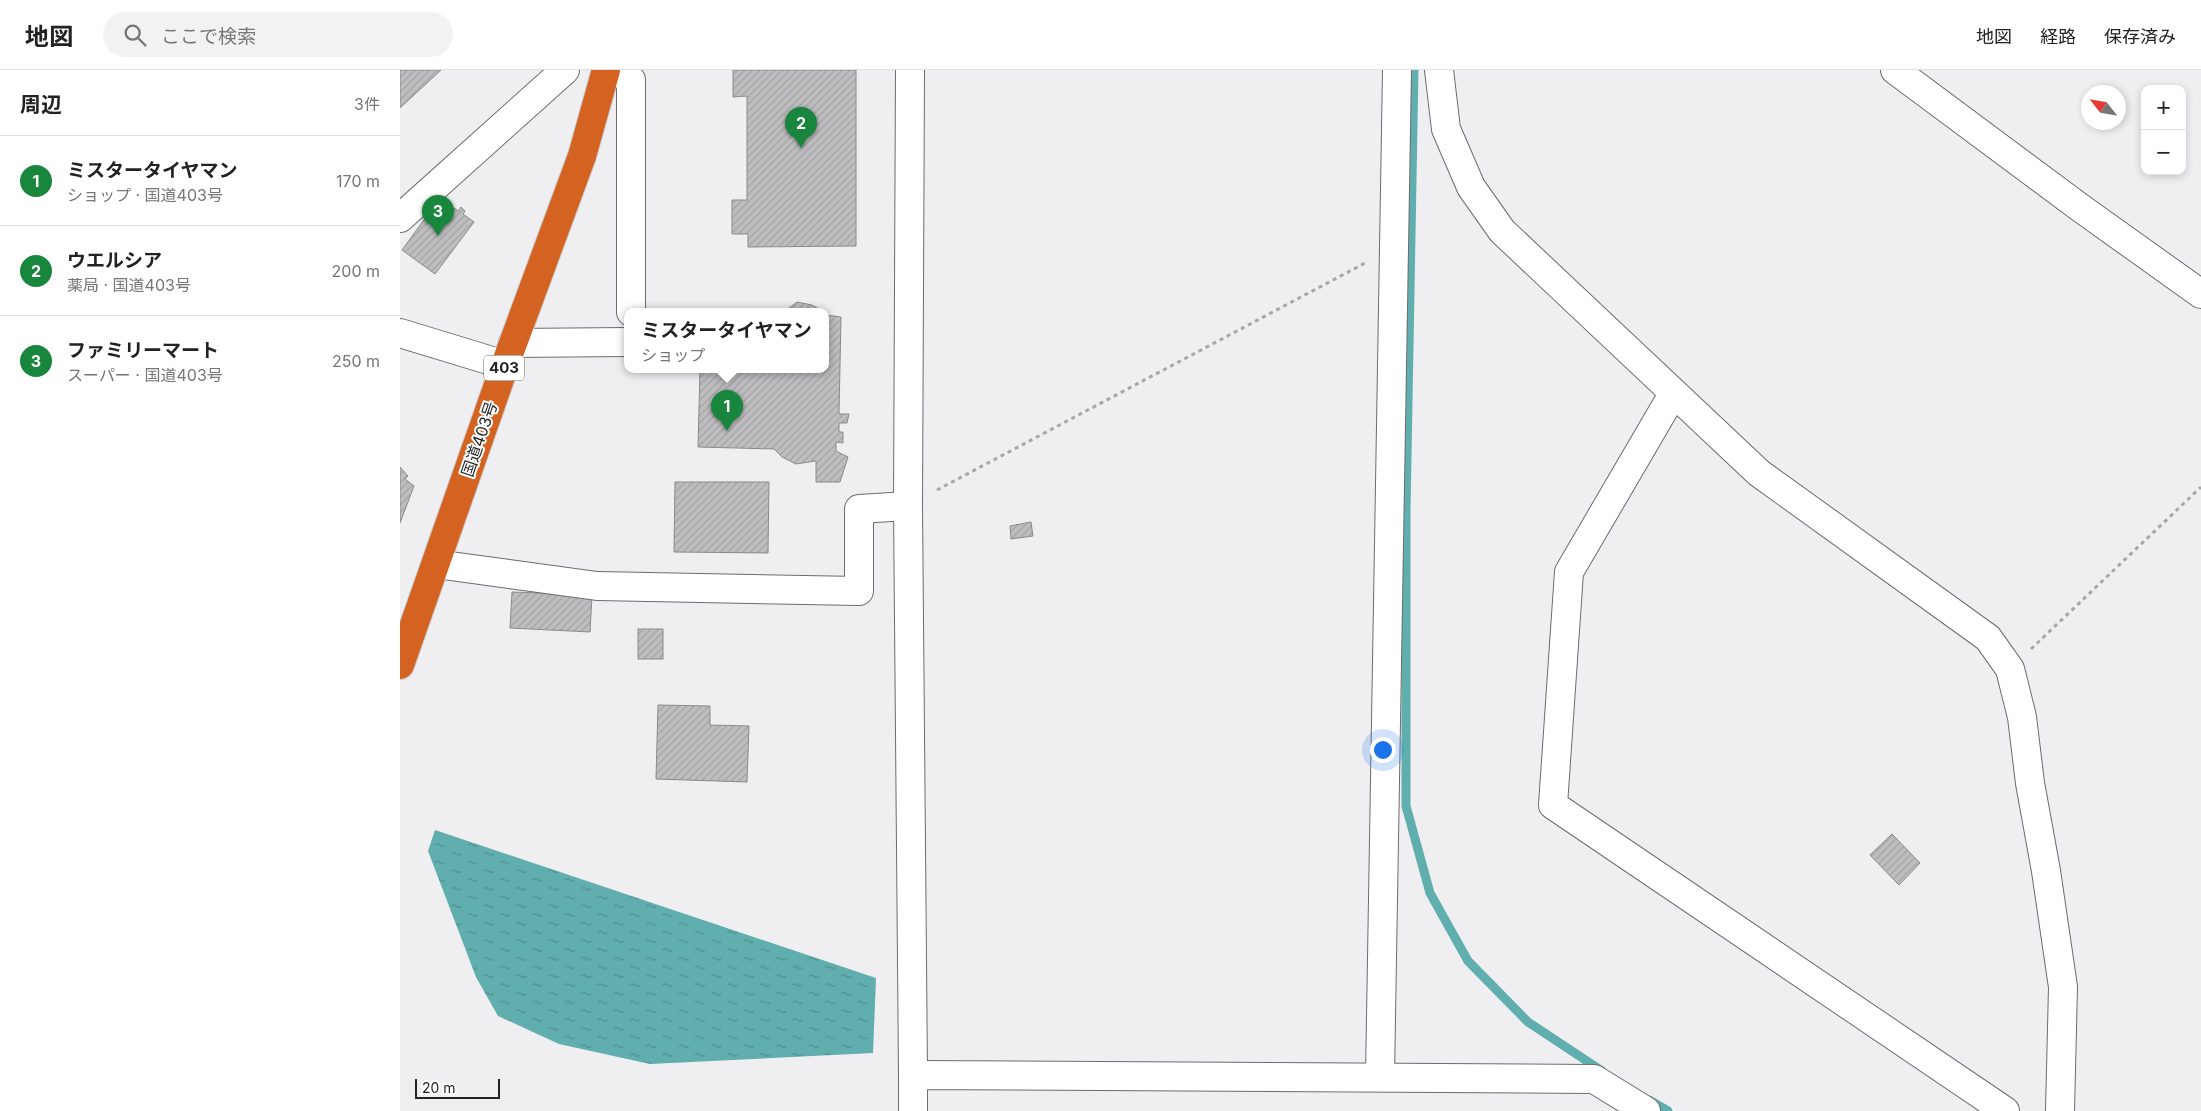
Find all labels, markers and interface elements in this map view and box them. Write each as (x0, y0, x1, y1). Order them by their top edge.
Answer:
search box (103, 12, 453, 57)
icon: search (121, 21, 149, 49)
text: 地図 (25, 22, 73, 51)
text: ここで検索 (161, 25, 256, 48)
text: 地図 (1976, 26, 2012, 47)
text: 経路 (2040, 26, 2076, 47)
text: 保存済み (2104, 26, 2176, 47)
north arrow (2081, 85, 2126, 130)
map controls (2141, 85, 2186, 175)
button: + (2141, 85, 2186, 130)
text: 周辺 (20, 92, 62, 117)
text: 3件 (354, 94, 380, 114)
pin: 2 (785, 107, 817, 148)
button: − (2141, 130, 2186, 175)
text: ミスタータイヤマン (67, 159, 237, 182)
text: 1 (33, 171, 39, 191)
text: 170 m (336, 171, 380, 191)
text: ショップ · 国道403号 (67, 185, 223, 205)
pin: 3 (422, 195, 454, 236)
text: ウエルシア (67, 249, 162, 272)
text: 2 (31, 261, 41, 281)
text: 200 m (332, 261, 380, 281)
text: 薬局 · 国道403号 (67, 275, 191, 295)
popup (624, 308, 829, 373)
text: ミスタータイヤマン (641, 319, 812, 342)
text: ファミリーマート (67, 339, 219, 362)
text: ショップ (641, 345, 705, 365)
text: 3 (31, 351, 41, 371)
text: 250 m (332, 351, 380, 371)
road number: 403 (484, 356, 524, 380)
text: スーパー · 国道403号 (67, 365, 223, 385)
pin: 1 (711, 390, 743, 431)
street label: 国道403号 (457, 399, 501, 479)
your location (1370, 737, 1396, 763)
scale bar (415, 1076, 500, 1099)
text: 20 m (422, 1079, 456, 1096)

